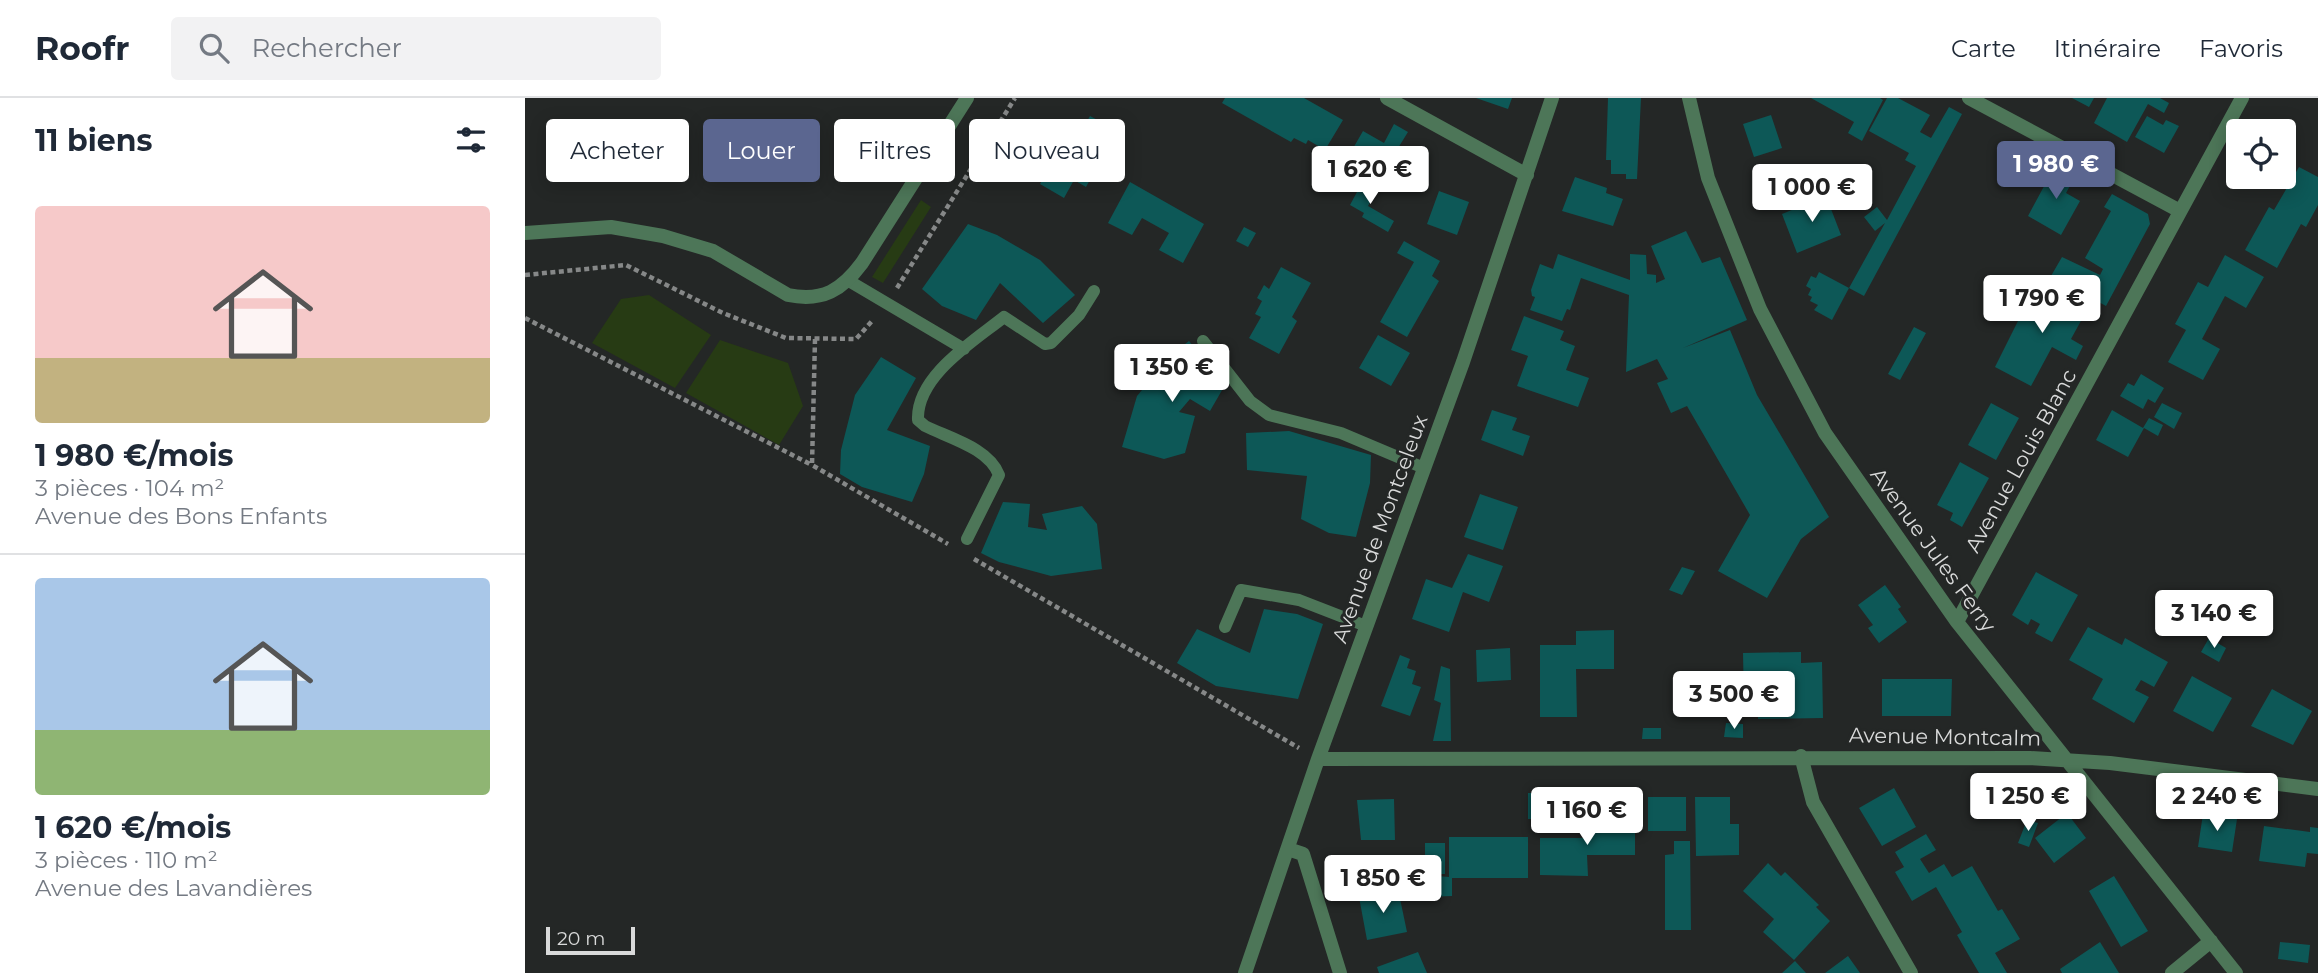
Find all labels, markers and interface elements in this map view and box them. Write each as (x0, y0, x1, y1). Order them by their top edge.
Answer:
search box (171, 17, 661, 80)
text: Roofr (35, 28, 129, 68)
icon: search (195, 29, 233, 67)
text: Rechercher (251, 32, 402, 64)
text: Carte (1951, 34, 2016, 63)
text: Itinéraire (2054, 34, 2161, 63)
text: Favoris (2199, 34, 2283, 63)
chip: Acheter (546, 119, 689, 182)
chip: Louer (703, 119, 820, 182)
chip: Filtres (834, 119, 955, 182)
chip: Nouveau (969, 119, 1125, 182)
map controls (2226, 119, 2296, 189)
button: locate (2226, 119, 2296, 189)
icon: filters (452, 121, 490, 159)
text: 11 biens (35, 122, 152, 159)
pin: 1 980 € (1991, 141, 2121, 201)
pin: 1 620 € (1305, 146, 1435, 206)
text: 1 980 € (2013, 150, 2099, 178)
text: 1 620 € (1328, 155, 1412, 183)
pin: 1 000 € (1747, 164, 1877, 224)
text: 1 000 € (1768, 173, 1856, 201)
icon: home (200, 251, 326, 377)
pin: 1 790 € (1977, 275, 2107, 335)
text: 1 790 € (1999, 284, 2085, 312)
pin: 1 350 € (1107, 344, 1237, 404)
text: 1 350 € (1130, 353, 1214, 381)
street label: Avenue Louis Blanc (1960, 365, 2081, 557)
street label: Avenue de Montceleux (1327, 411, 1432, 646)
text: 1 980 €/mois (35, 437, 233, 474)
street label: Avenue Jules Ferry (1865, 463, 2002, 637)
text: 3 pièces · 104 m² (35, 474, 224, 502)
text: Avenue des Bons Enfants (35, 502, 327, 530)
pin: 3 140 € (2149, 590, 2279, 650)
text: 3 140 € (2171, 599, 2257, 627)
icon: home (200, 623, 326, 749)
pin: 3 500 € (1669, 672, 1799, 731)
text: 3 500 € (1689, 680, 1779, 708)
street label: Avenue Montcalm (1849, 722, 2041, 751)
pin: 1 250 € (1963, 774, 2093, 833)
pin: 2 240 € (2152, 774, 2282, 833)
text: 1 250 € (1986, 782, 2070, 810)
text: 2 240 € (2172, 782, 2262, 810)
pin: 1 160 € (1522, 788, 1652, 847)
text: 1 160 € (1547, 796, 1627, 824)
text: 1 620 €/mois (35, 809, 231, 846)
text: 3 pièces · 110 m² (35, 846, 218, 874)
pin: 1 850 € (1318, 856, 1448, 915)
text: 1 850 € (1340, 864, 1426, 892)
text: Avenue des Lavandières (35, 874, 312, 902)
scale bar (546, 924, 635, 956)
text: 20 m (557, 927, 605, 950)

